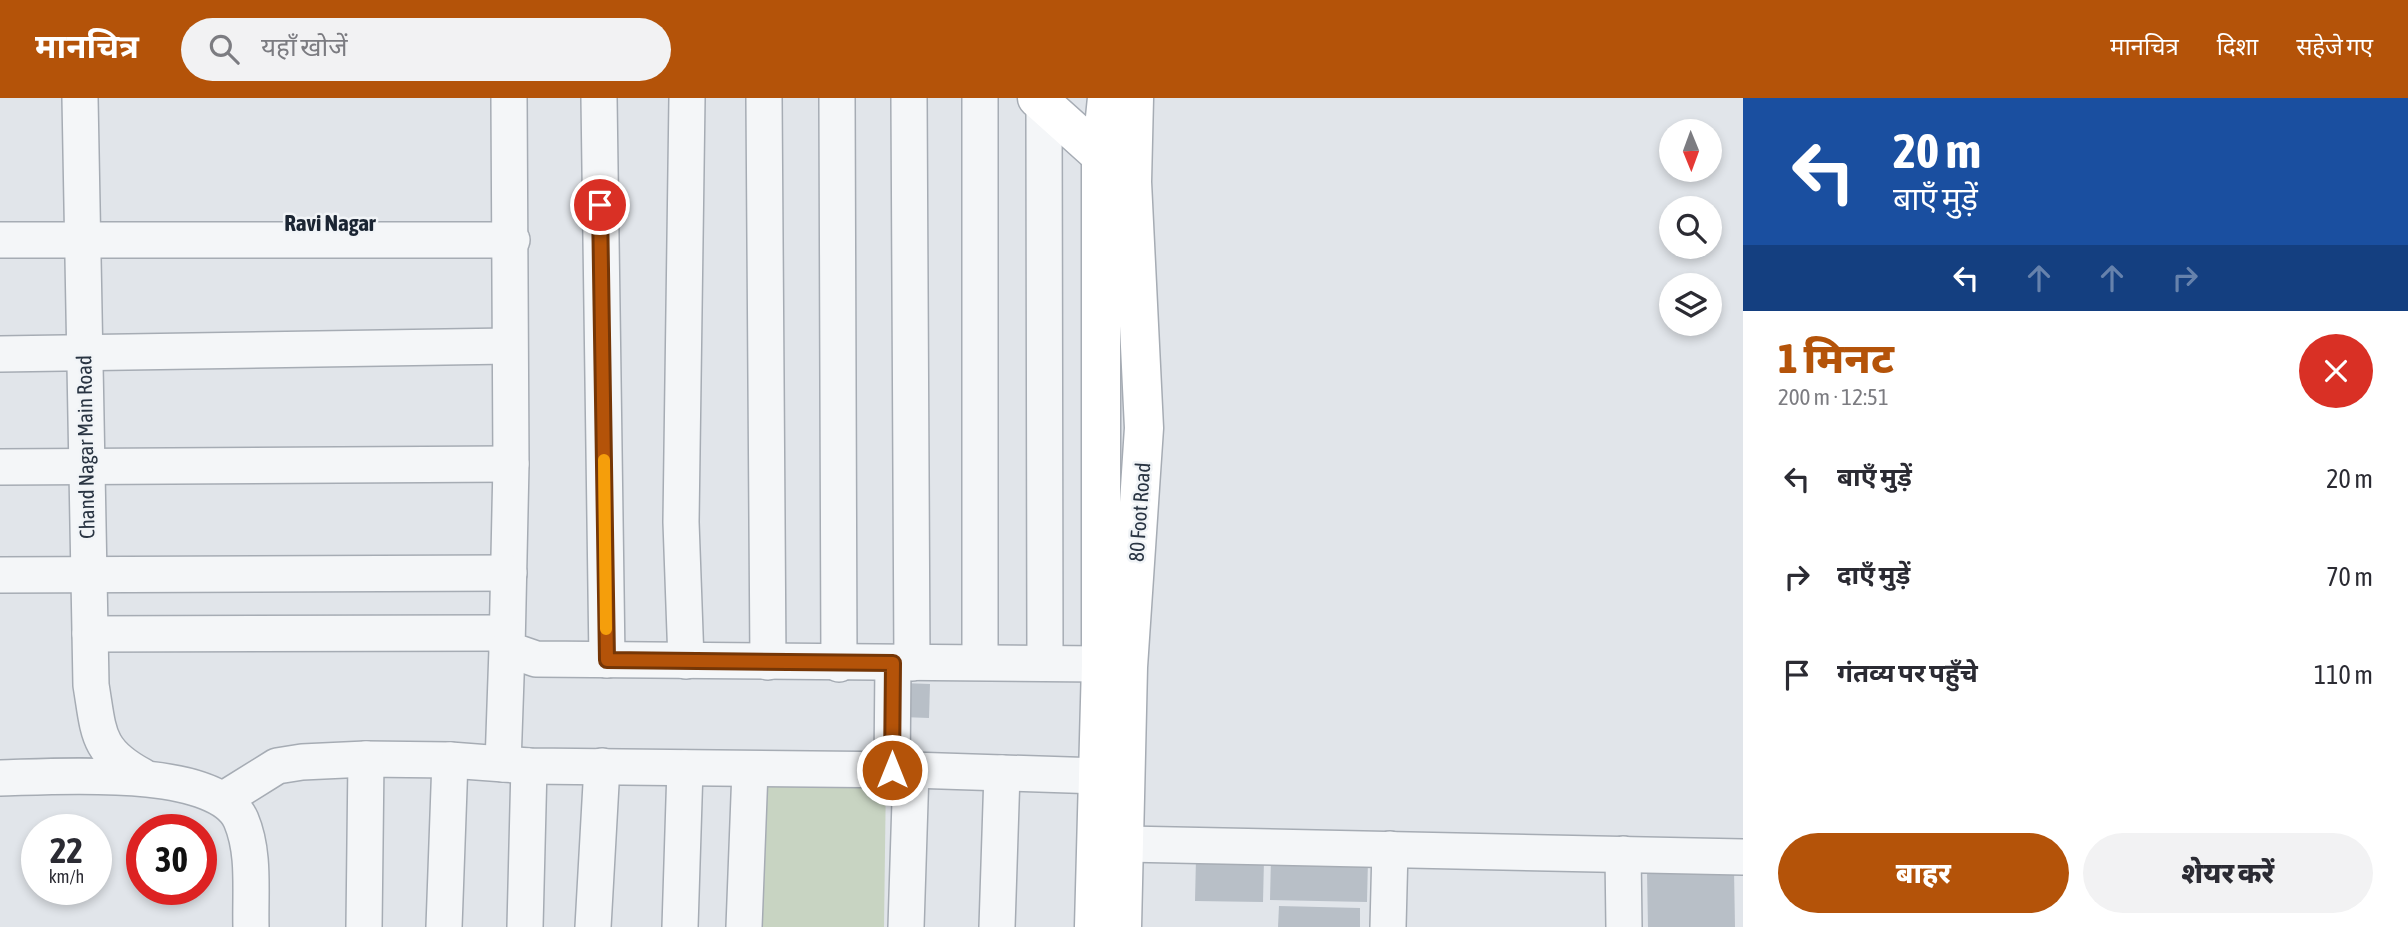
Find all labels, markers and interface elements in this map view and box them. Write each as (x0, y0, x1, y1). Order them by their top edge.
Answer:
search box (181, 18, 671, 81)
text: मानचित्र (35, 27, 139, 65)
icon: search (205, 30, 243, 68)
text: यहाँ खोजें (261, 32, 348, 62)
text: मानचित्र (2110, 33, 2179, 60)
text: दिशा (2217, 33, 2258, 60)
text: सहेजे गए (2296, 33, 2373, 60)
north arrow (1659, 119, 1722, 182)
map controls (1659, 119, 1722, 336)
text: 20 m (1893, 122, 1981, 178)
icon: left (1778, 126, 1869, 217)
pin (570, 175, 630, 235)
text: बाएँ मुड़ें (1893, 180, 1978, 217)
icon: arrive (581, 186, 619, 224)
button: search (1659, 196, 1722, 259)
district label: Ravi Nagar (284, 210, 377, 236)
icon: left (1947, 259, 1985, 297)
icon: ahead (2020, 259, 2058, 297)
icon: ahead (2093, 259, 2131, 297)
icon: right (2166, 259, 2204, 297)
button: layers (1659, 273, 1722, 336)
text: 1 मिनट (1778, 334, 1894, 382)
button: close (2299, 334, 2373, 408)
street label: Chand Nagar Main Road (71, 355, 99, 539)
text: 200 m · 12:51 (1778, 384, 1889, 410)
icon: left (1778, 460, 1816, 498)
street label: 80 Foot Road (1124, 462, 1154, 562)
text: बाएँ मुड़ें (1837, 462, 1912, 492)
text: 20 m (2326, 464, 2373, 494)
icon: right (1778, 558, 1816, 596)
text: दाएँ मुड़ें (1837, 560, 1910, 590)
text: 70 m (2326, 562, 2373, 592)
icon: arrive (1778, 656, 1816, 694)
text: गंतव्य पर पहुँचे (1837, 658, 1978, 688)
text: 110 m (2314, 660, 2373, 690)
position arrow (855, 733, 929, 807)
speed limit sign: 30 (126, 814, 217, 905)
text: 22 (50, 830, 83, 870)
button: बाहर (1778, 833, 2069, 913)
button: शेयर करें (2083, 833, 2373, 913)
text: km/h (49, 866, 84, 887)

